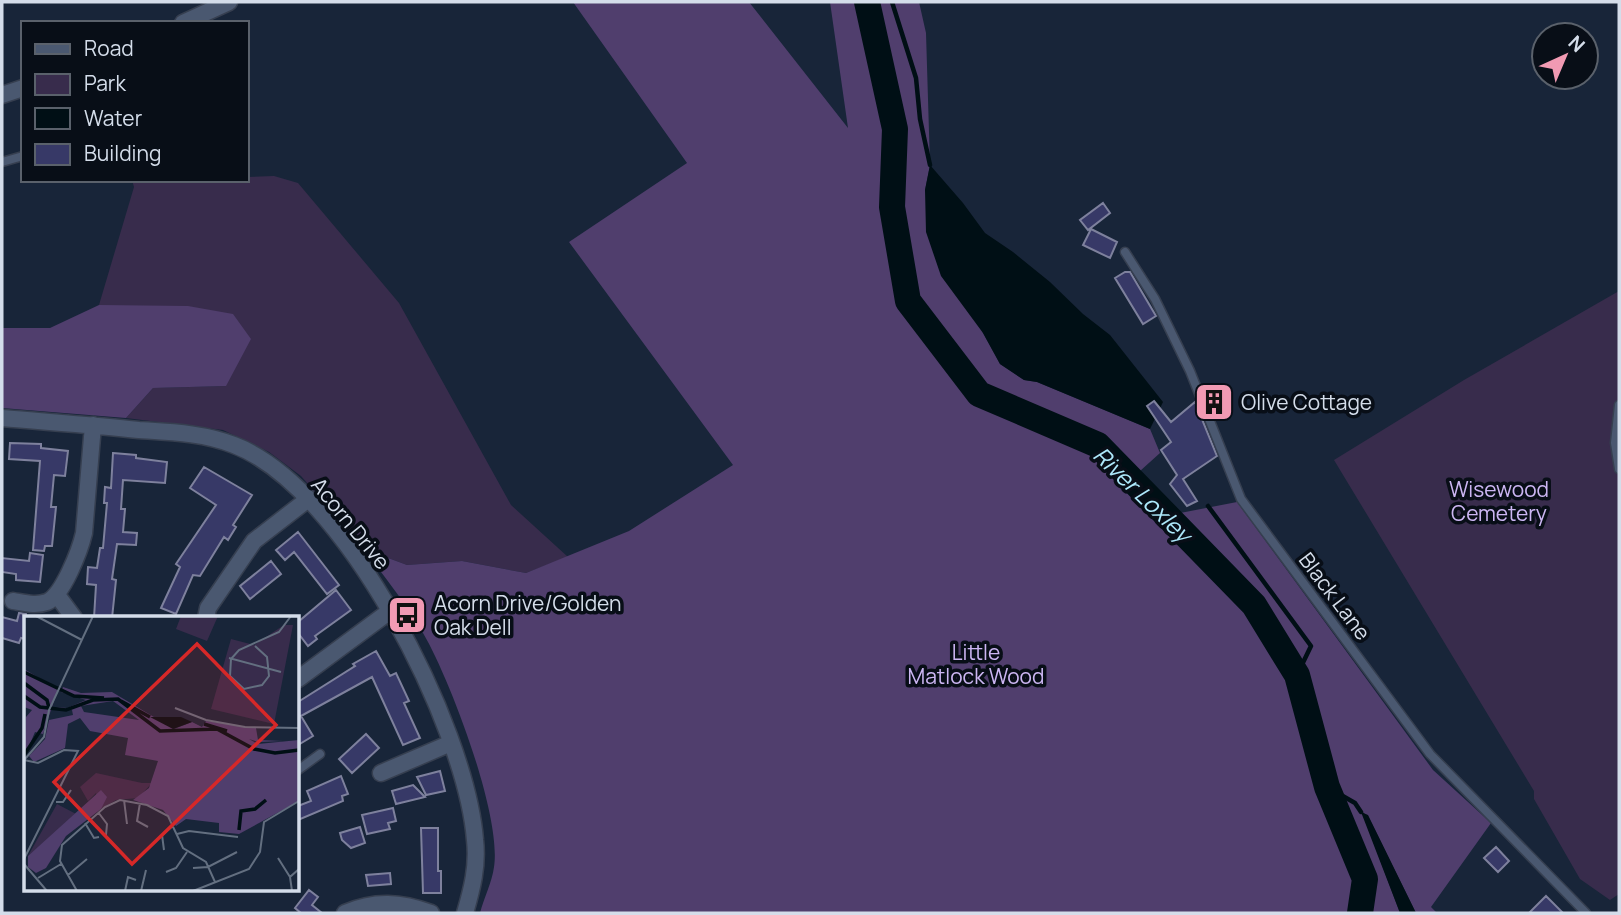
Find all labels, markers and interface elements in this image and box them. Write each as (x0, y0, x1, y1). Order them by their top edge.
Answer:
legend (21, 21, 248, 182)
north arrow (1530, 21, 1600, 91)
text: N (1563, 30, 1591, 58)
text: Road (84, 34, 134, 62)
text: Park (84, 69, 126, 97)
text: Water (84, 104, 143, 132)
text: Building (84, 139, 161, 167)
building icon: Olive Cottage (1193, 381, 1235, 423)
place label: Olive Cottage (1241, 388, 1372, 416)
water label: River Loxley (1087, 439, 1201, 551)
street label: Acorn Drive (305, 471, 397, 575)
park label: Wisewood Cemetery (1449, 475, 1549, 527)
street label: Black Lane (1293, 547, 1377, 645)
place label: Acorn Drive/Golden Oak Dell (434, 589, 622, 641)
bus stop icon: Acorn Drive/Golden Oak Dell (386, 594, 428, 636)
inset map (24, 616, 299, 890)
park label: Little Matlock Wood (908, 638, 1044, 690)

